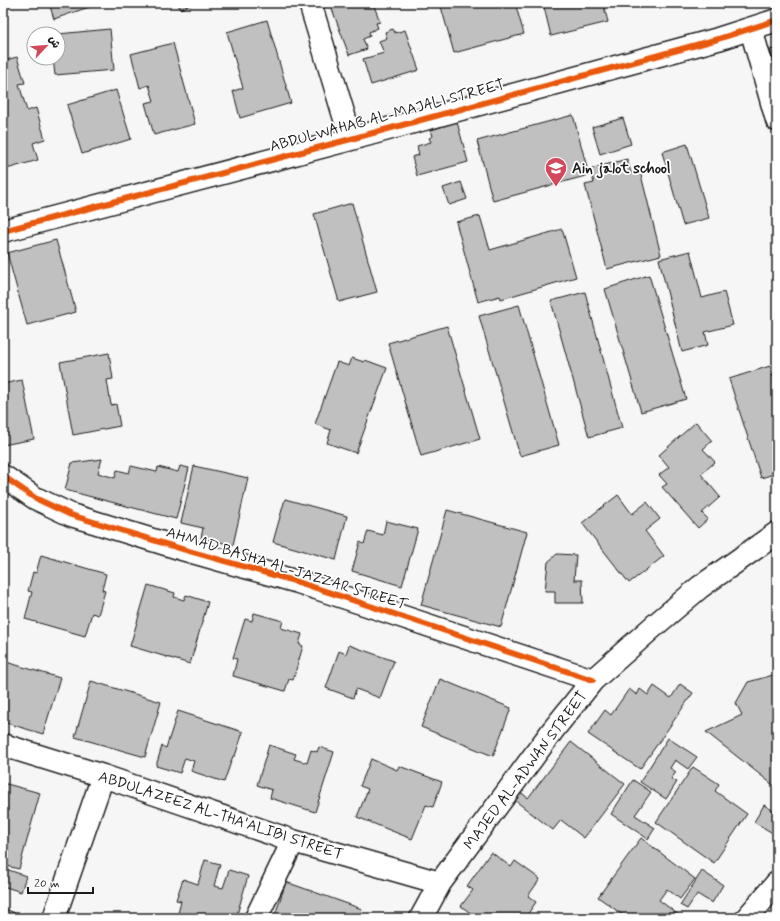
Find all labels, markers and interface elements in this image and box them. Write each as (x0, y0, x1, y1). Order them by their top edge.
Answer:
north arrow (26, 26, 66, 66)
text: ش (45, 34, 63, 51)
street label: ABDULWAHAB AL-MAJALI STREET (268, 75, 507, 157)
school or university icon: Ain jalot school (543, 155, 569, 188)
place label: Ain jalot school (572, 159, 671, 179)
street label: AHMAD BASHA AL-JAZZAR STREET (164, 523, 410, 615)
street label: MAJED AL-ADWAN STREET (459, 687, 592, 854)
street label: ABDULAZEEZ AL-THA'ALIBI STREET (96, 767, 346, 865)
scale bar (28, 869, 93, 895)
text: 20 m (34, 876, 60, 892)

